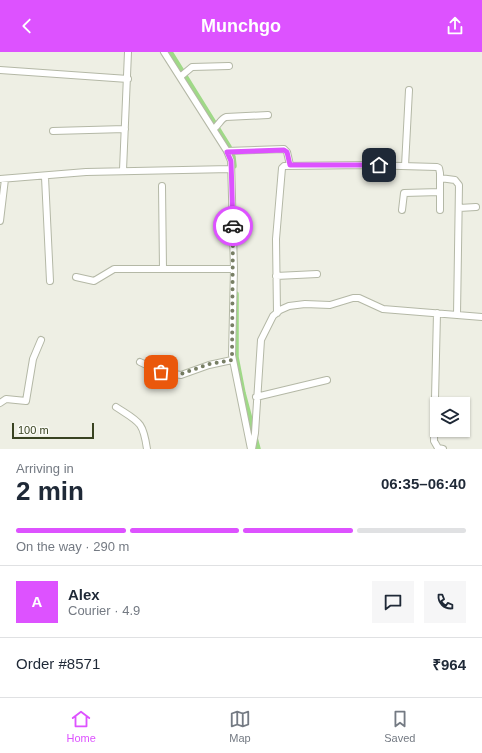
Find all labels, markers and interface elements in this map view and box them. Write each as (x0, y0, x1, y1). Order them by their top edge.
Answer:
icon: back (16, 15, 38, 37)
icon: share (444, 15, 466, 37)
text: Munchgo (201, 16, 281, 36)
pin (362, 148, 396, 182)
icon: home (368, 154, 390, 176)
courier (213, 206, 253, 246)
icon: car (222, 215, 244, 237)
pin (144, 355, 178, 389)
icon: bag (150, 361, 172, 383)
map controls (430, 397, 470, 437)
button: layers (430, 397, 470, 437)
scale bar (12, 421, 94, 440)
text: 100 m (18, 424, 49, 436)
text: Arriving in (16, 461, 74, 476)
text: 06:35–06:40 (381, 475, 466, 492)
text: 2 min (16, 476, 84, 506)
text: On the way · 290 m (16, 539, 129, 554)
button: chat (372, 581, 414, 623)
button: phone (424, 581, 466, 623)
text: Alex (68, 586, 100, 603)
text: A (32, 593, 42, 610)
text: Courier · 4.9 (68, 603, 140, 618)
text: Order #8571 (16, 655, 100, 672)
text: ₹964 (432, 656, 466, 673)
tab: Home (67, 708, 96, 744)
tab: Map (229, 708, 251, 744)
tab: Saved (384, 708, 415, 744)

